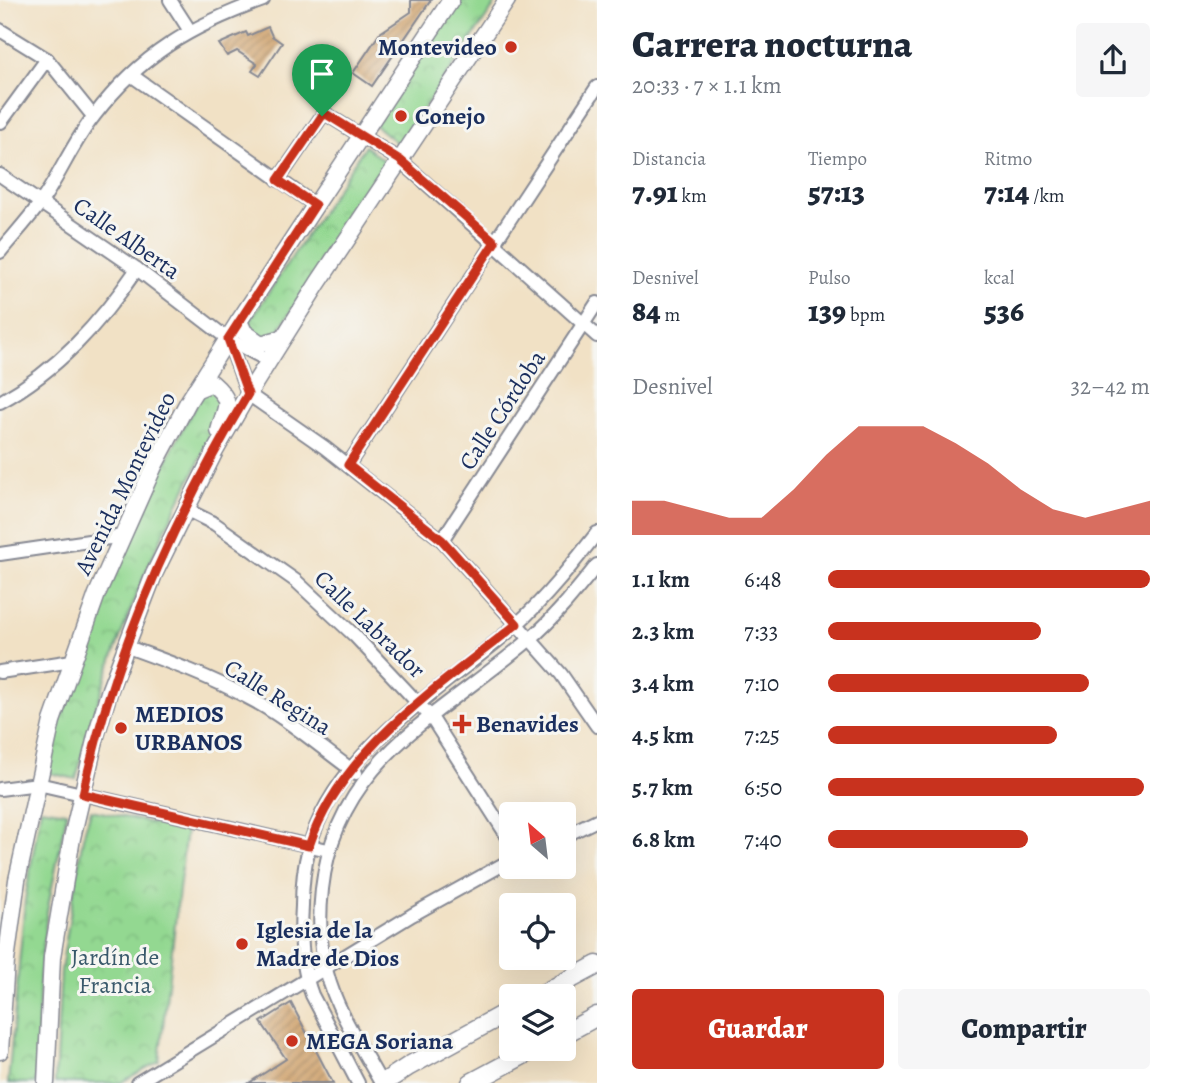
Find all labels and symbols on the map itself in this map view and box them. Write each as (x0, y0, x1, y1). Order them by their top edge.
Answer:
place label: Montevideo (378, 31, 497, 63)
marker: Montevideo (503, 39, 519, 55)
pin (292, 44, 352, 116)
place label: Conejo (415, 100, 485, 132)
marker: Conejo (393, 108, 409, 124)
street label: Calle Alberta (67, 189, 188, 287)
street label: Calle Córdoba (451, 343, 553, 476)
street label: Avenida Montevideo (66, 386, 183, 581)
street label: Calle Labrador (307, 563, 433, 685)
street label: Calle Regina (218, 651, 338, 743)
place label: MEDIOS URBANOS (135, 698, 243, 758)
place label: Benavides (476, 708, 579, 740)
marker: Benavides (454, 716, 470, 732)
marker: MEDIOS URBANOS (113, 720, 129, 736)
north arrow (499, 802, 576, 878)
place label: Iglesia de la Madre de Dios (256, 914, 399, 974)
marker: Iglesia de la Madre de Dios (234, 936, 250, 952)
park label: Jardín de Francia (71, 941, 159, 1001)
place label: MEGA Soriana (306, 1025, 454, 1057)
marker: MEGA Soriana (284, 1033, 300, 1049)

